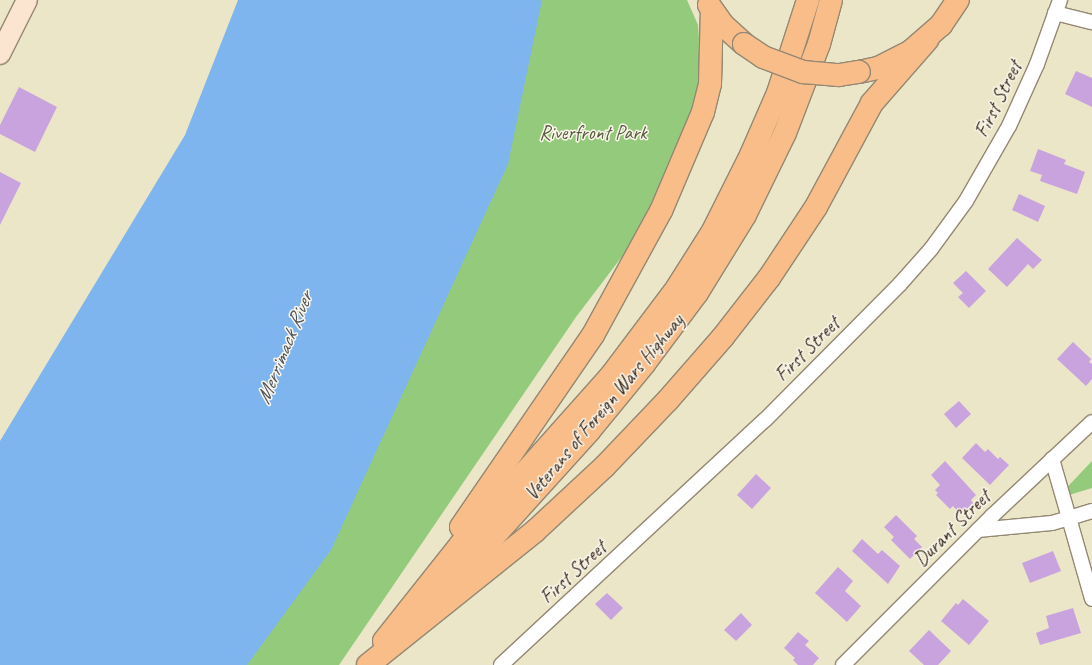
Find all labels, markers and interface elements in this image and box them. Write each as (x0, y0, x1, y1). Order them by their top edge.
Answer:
street label: First Street (969, 57, 1027, 141)
park label: Riverfront Park (539, 120, 647, 144)
water label: Merrimack River (250, 288, 318, 408)
street label: Veterans of Foreign Wars Highway (519, 309, 689, 505)
street label: First Street (770, 312, 844, 386)
street label: Durant Street (909, 485, 995, 571)
street label: First Street (535, 535, 611, 609)

